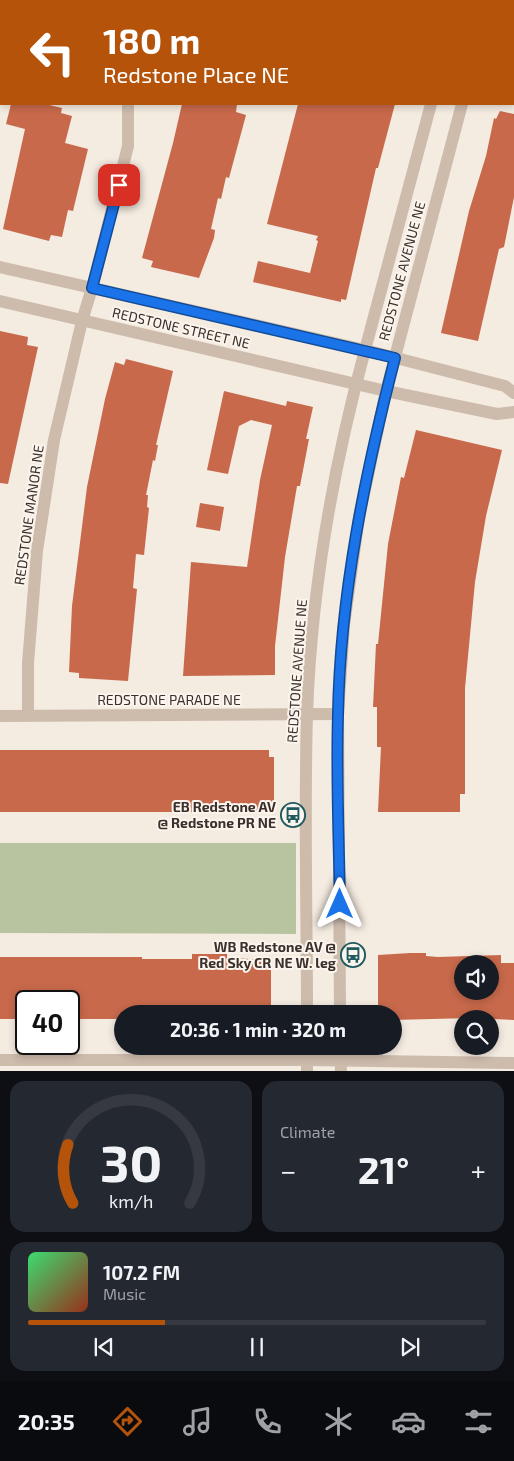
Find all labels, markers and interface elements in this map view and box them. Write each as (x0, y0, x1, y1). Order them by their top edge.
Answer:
text: 180 m (103, 19, 200, 61)
icon: left (20, 20, 85, 85)
text: Redstone Place NE (103, 61, 289, 87)
pin (98, 164, 140, 206)
icon: arrive (105, 171, 133, 199)
street label: REDSTONE AVENUE NE (375, 199, 428, 343)
street label: REDSTONE STREET NE (111, 303, 252, 352)
street label: REDSTONE MANOR NE (10, 444, 47, 586)
street label: REDSTONE AVENUE NE (283, 598, 310, 743)
street label: REDSTONE PARADE NE (97, 691, 241, 708)
place label: EB Redstone AV @ Redstone PR NE (157, 798, 276, 831)
bus stop icon: EB Redstone AV @ Redstone PR NE (280, 802, 306, 828)
position arrow (313, 877, 365, 929)
place label: WB Redstone AV @ Red Sky CR NE W. leg (199, 938, 336, 971)
bus stop icon: WB Redstone AV @ Red Sky CR NE W. leg (340, 942, 366, 968)
map controls (454, 955, 499, 1055)
button: sound (454, 955, 499, 1000)
speed limit sign: 40 (15, 990, 80, 1055)
button: search (454, 1010, 499, 1055)
text: 20:36 · 1 min · 320 m (170, 1018, 346, 1041)
text: Climate (280, 1122, 335, 1141)
text: 30 (100, 1130, 162, 1192)
text: 21° (358, 1146, 409, 1192)
text: − (280, 1153, 296, 1187)
text: + (471, 1153, 486, 1187)
text: km/h (109, 1190, 153, 1212)
text: 107.2 FM (103, 1261, 180, 1284)
text: Music (103, 1284, 146, 1303)
icon: previous (90, 1333, 118, 1361)
icon: pause (243, 1333, 271, 1361)
icon: next (396, 1333, 424, 1361)
icon: directions (110, 1404, 145, 1439)
icon: music (180, 1404, 215, 1439)
icon: phone (250, 1404, 285, 1439)
icon: climate (321, 1404, 356, 1439)
icon: car (391, 1404, 426, 1439)
icon: filters (461, 1404, 496, 1439)
text: 20:35 (18, 1408, 75, 1434)

